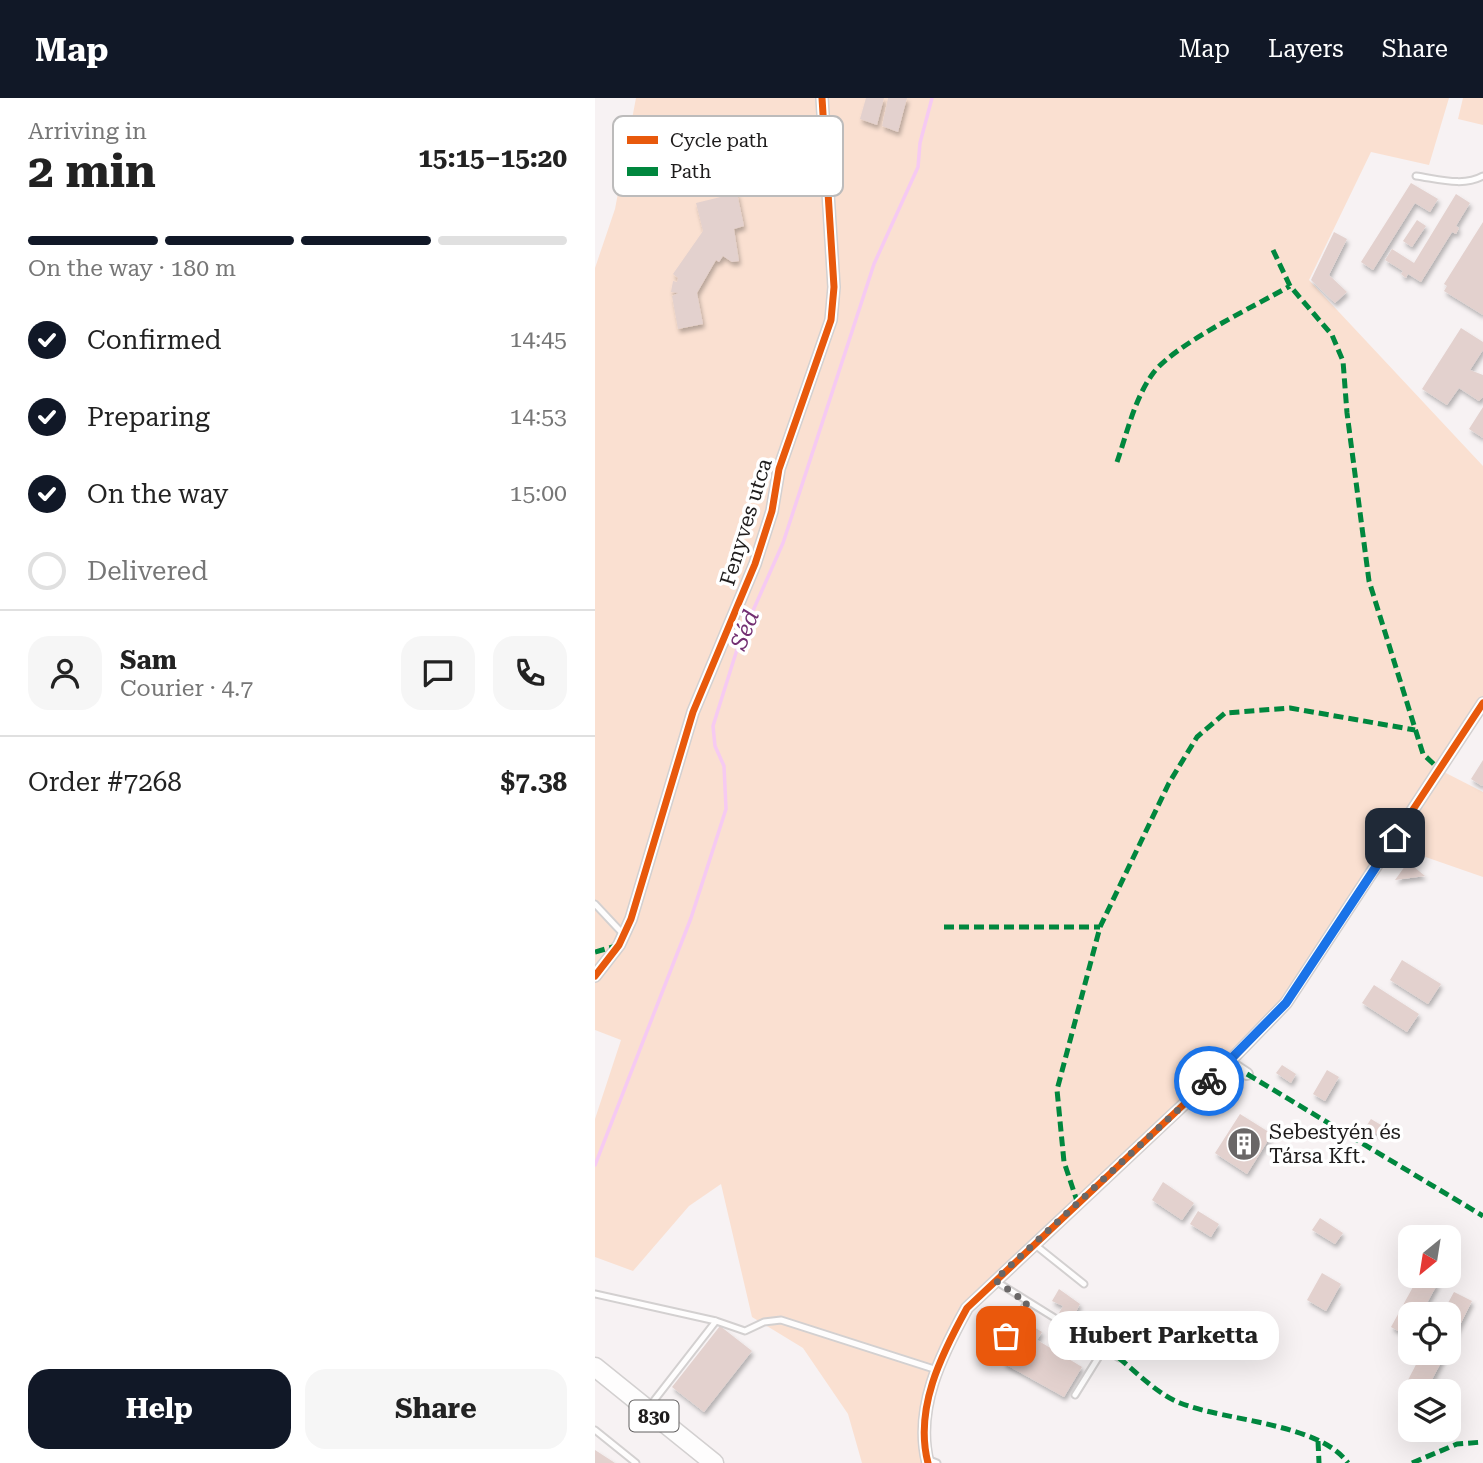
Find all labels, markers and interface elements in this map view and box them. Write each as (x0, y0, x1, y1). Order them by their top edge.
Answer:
text: Map (35, 30, 109, 69)
text: Map (1179, 35, 1230, 63)
text: Layers (1268, 35, 1344, 63)
text: Share (1382, 35, 1448, 63)
legend (613, 116, 843, 196)
text: Arriving in (28, 118, 147, 145)
text: Cycle path (670, 129, 768, 152)
text: 15:15–15:20 (418, 143, 567, 173)
text: 2 min (28, 144, 156, 198)
text: Path (670, 160, 711, 183)
text: On the way · 180 m (28, 255, 236, 282)
icon: check (28, 321, 66, 359)
text: Confirmed (87, 325, 222, 355)
text: 14:45 (510, 326, 567, 353)
icon: check (28, 398, 66, 436)
text: Preparing (87, 402, 210, 432)
text: 14:53 (510, 403, 567, 430)
street label: Fenyves utca (715, 455, 777, 589)
icon: check (28, 475, 66, 513)
text: On the way (87, 479, 228, 509)
text: 15:00 (510, 480, 567, 507)
text: Delivered (87, 556, 208, 586)
water label: Séd (725, 606, 765, 655)
button: person (28, 636, 102, 710)
button: chat (401, 636, 475, 710)
button: phone (493, 636, 567, 710)
text: Sam (120, 645, 177, 675)
text: Courier · 4.7 (120, 675, 253, 702)
text: Order #7268 (28, 767, 182, 797)
text: $7.38 (501, 767, 567, 797)
pin (1365, 808, 1425, 868)
icon: home (1376, 819, 1414, 857)
courier (1174, 1046, 1244, 1116)
icon: bike (1190, 1062, 1228, 1100)
place label: Sebestyén és Társa Kft. (1269, 1120, 1401, 1168)
building icon: Sebestyén és Társa Kft. (1225, 1125, 1263, 1163)
north arrow (1398, 1225, 1461, 1288)
map controls (1398, 1225, 1461, 1442)
button: locate (1398, 1302, 1461, 1365)
pin (976, 1306, 1036, 1366)
callout: Hubert Parketta (1048, 1312, 1279, 1360)
icon: bag (987, 1317, 1025, 1355)
text: Hubert Parketta (1069, 1322, 1258, 1349)
button: Help (28, 1369, 291, 1449)
button: Share (305, 1369, 567, 1449)
button: layers (1398, 1379, 1461, 1442)
road number: 830 (629, 1400, 679, 1432)

